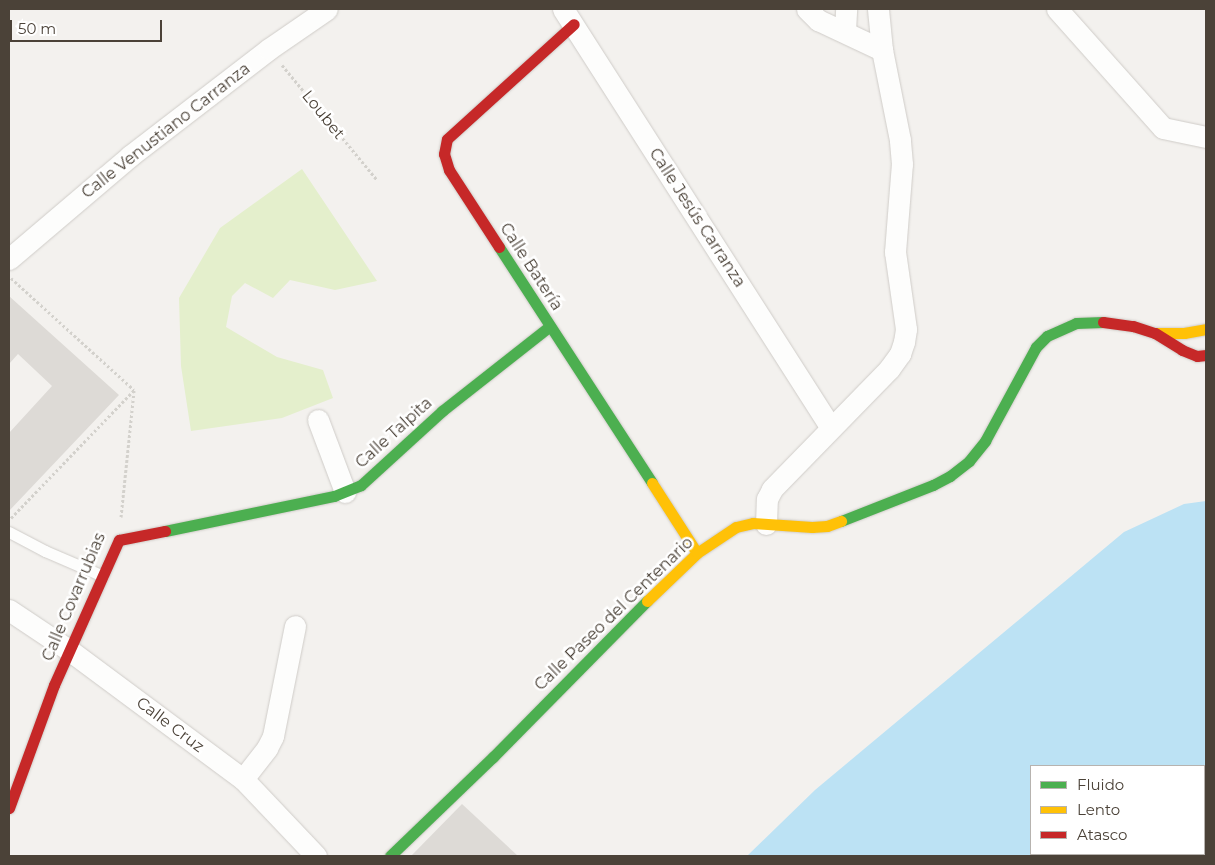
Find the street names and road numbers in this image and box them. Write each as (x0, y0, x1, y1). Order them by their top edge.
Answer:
street label: Calle Venustiano Carranza (78, 59, 254, 203)
street label: Loubet (298, 87, 348, 143)
street label: Calle Jesús Carranza (645, 145, 749, 291)
street label: Calle Batería (496, 220, 566, 314)
street label: Calle Talpita (352, 394, 436, 472)
street label: Calle Covarrubias (38, 530, 110, 664)
street label: Calle Paseo del Centenario (531, 533, 697, 695)
street label: Calle Cruz (132, 693, 208, 757)

